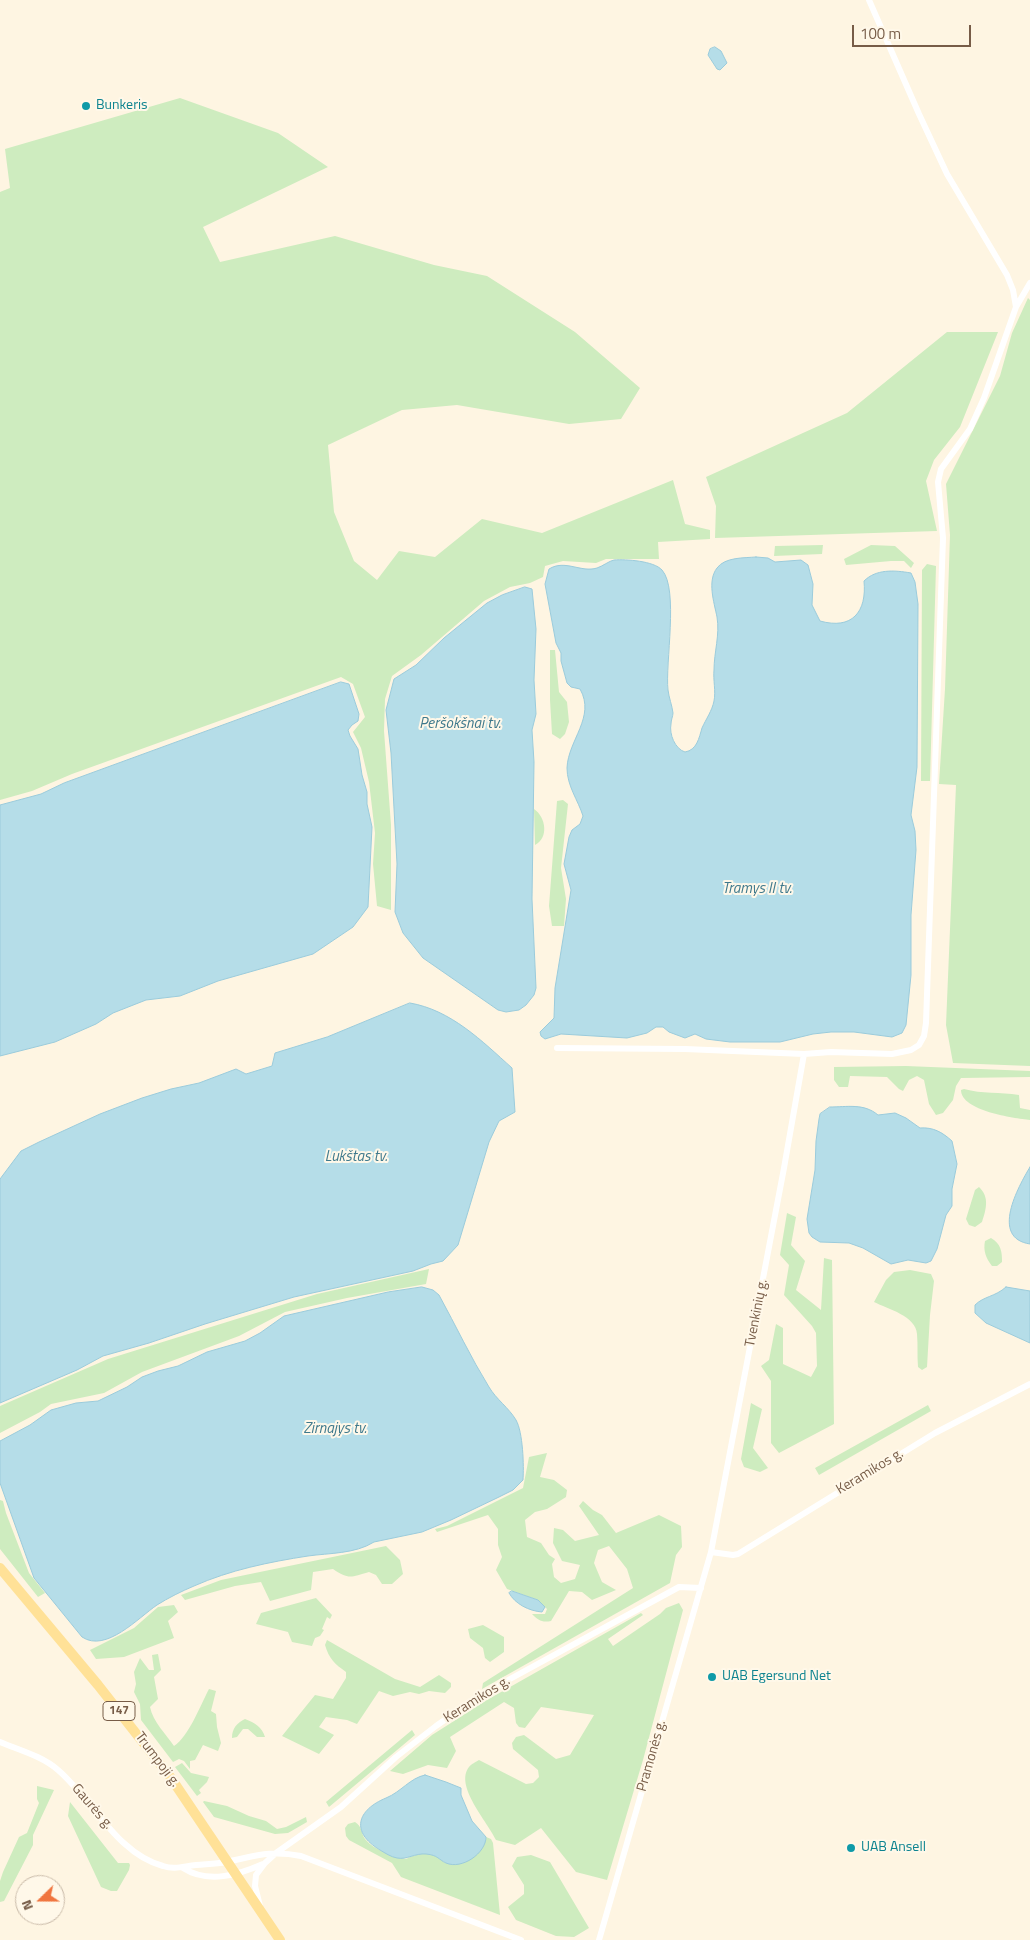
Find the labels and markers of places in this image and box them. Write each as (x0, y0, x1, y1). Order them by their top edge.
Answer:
place label: Bunkeris (96, 98, 148, 114)
marker: Bunkeris (80, 100, 92, 112)
place label: UAB Egersund Net (722, 1669, 831, 1685)
marker: UAB Egersund Net (706, 1671, 718, 1683)
place label: UAB Ansell (861, 1840, 926, 1856)
marker: UAB Ansell (845, 1842, 857, 1854)

